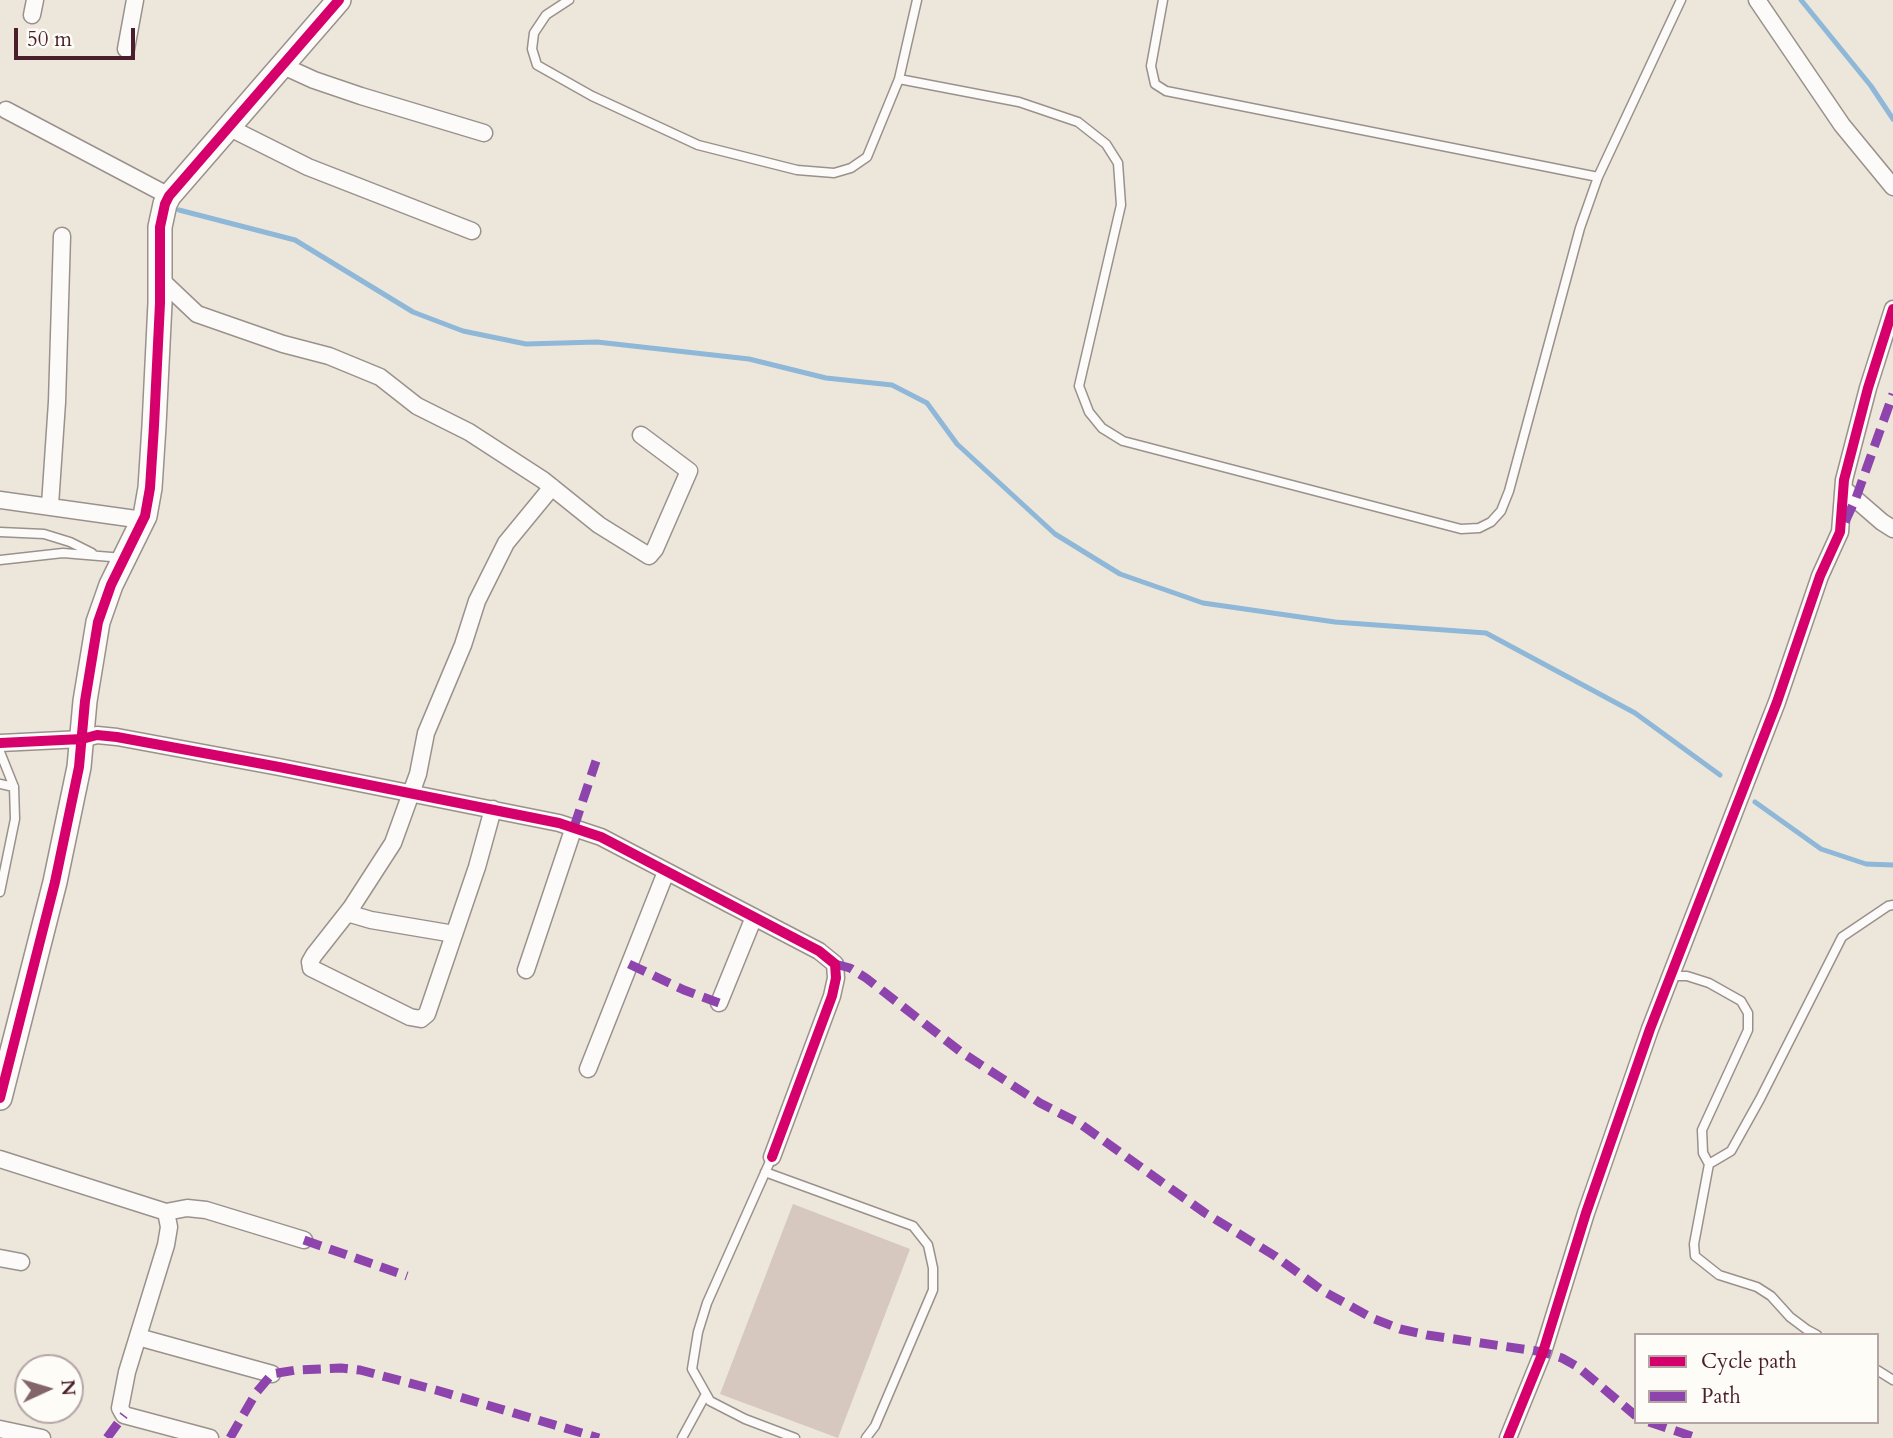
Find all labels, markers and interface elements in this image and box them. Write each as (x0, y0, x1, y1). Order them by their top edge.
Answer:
scale bar (18, 14, 138, 58)
text: 50 m (27, 25, 72, 54)
legend (1634, 1333, 1879, 1424)
text: Cycle path (1701, 1347, 1797, 1376)
north arrow (14, 1354, 84, 1424)
text: N (54, 1379, 81, 1397)
text: Path (1701, 1382, 1741, 1411)

